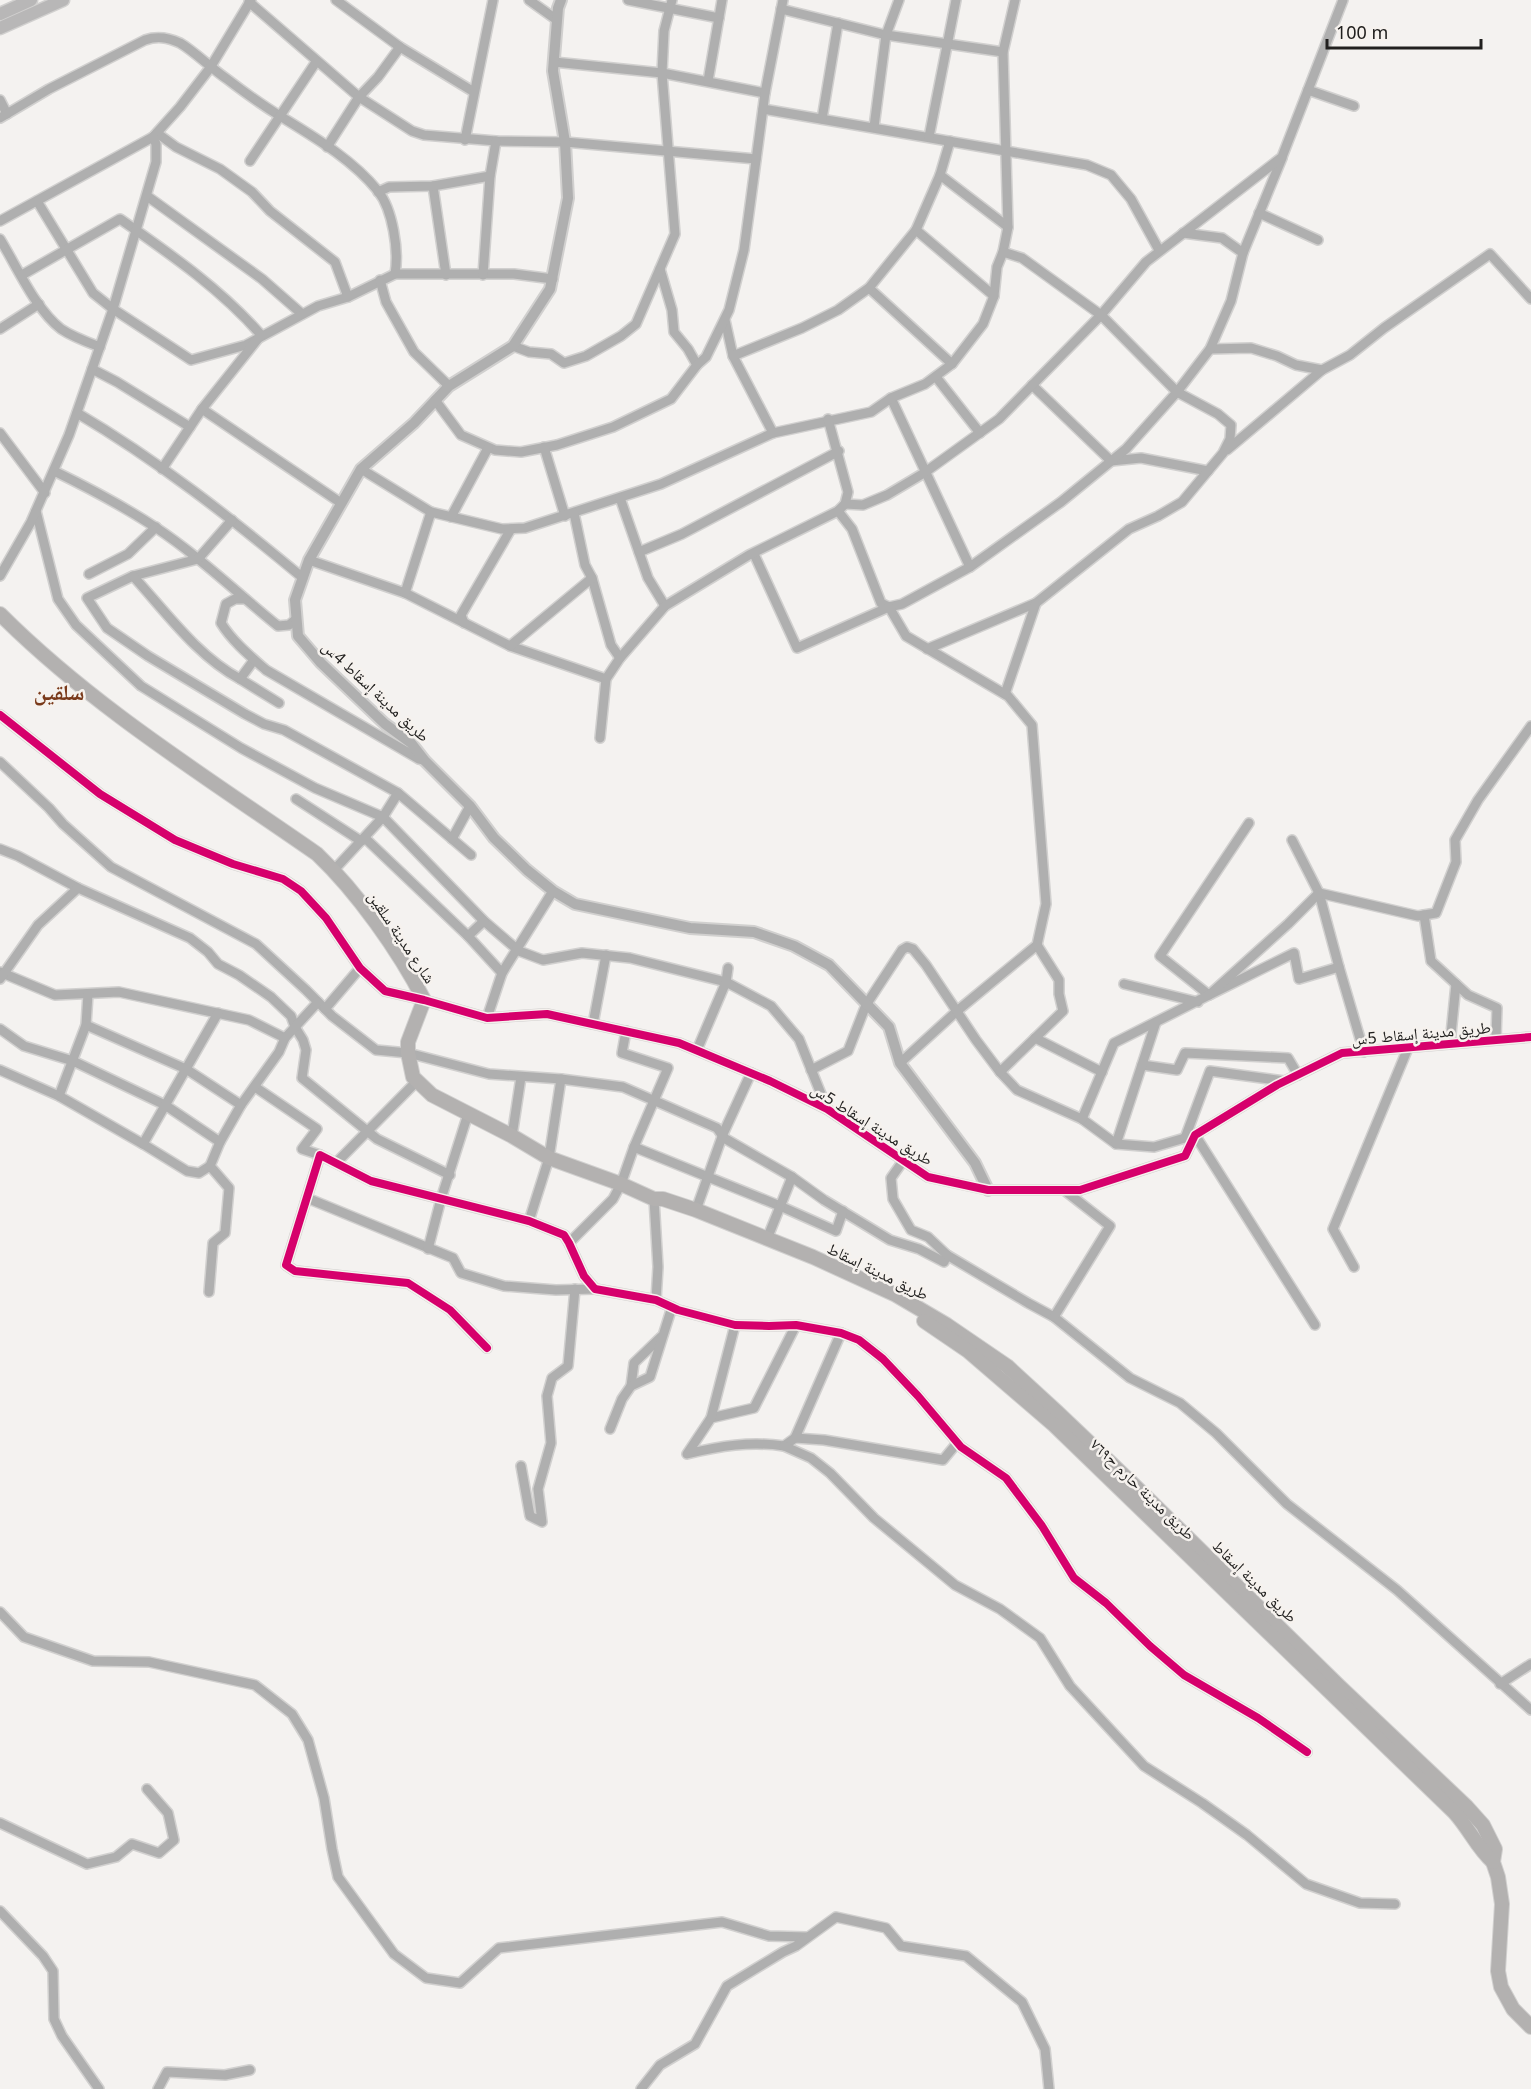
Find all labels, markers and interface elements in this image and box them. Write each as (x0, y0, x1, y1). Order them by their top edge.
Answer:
scale bar (1327, 12, 1482, 50)
text: 100 m (1336, 20, 1388, 44)
street label: طريق مدينة إسقاط 4س (317, 635, 435, 747)
district label: سلقين (34, 676, 84, 706)
street label: شارع مدينة سلقين (363, 887, 441, 987)
street label: طريق مدينة إسقاط 5س (1350, 1016, 1492, 1050)
street label: طريق مدينة إسقاط 5س (807, 1078, 937, 1170)
street label: طريق مدينة إسقاط (824, 1237, 932, 1305)
street label: طريق مدينة حارم ح٧٦٩ (1086, 1433, 1200, 1545)
street label: طريق مدينة إسقاط (1208, 1535, 1302, 1627)

